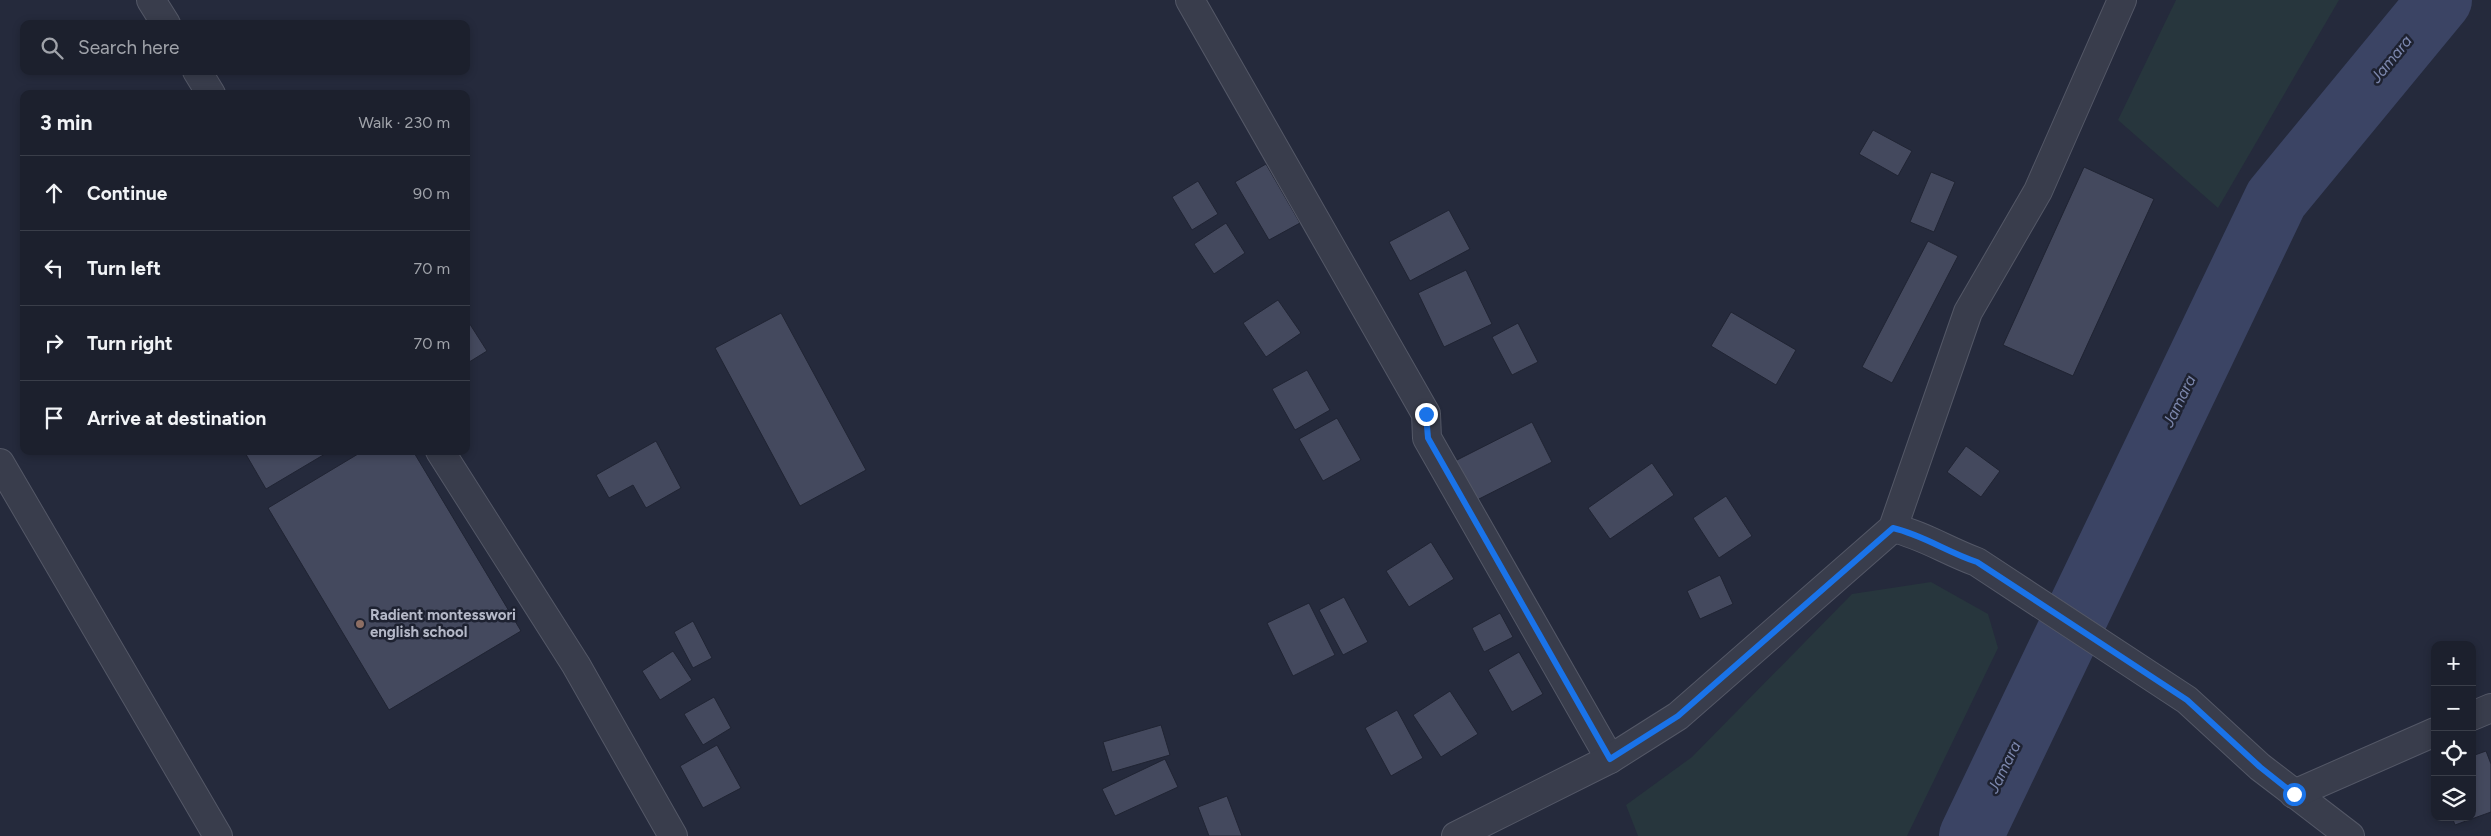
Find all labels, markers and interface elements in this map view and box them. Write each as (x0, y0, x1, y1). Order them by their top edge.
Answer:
search box (20, 20, 470, 75)
water label: Jamara (2366, 31, 2416, 87)
icon: search (38, 34, 66, 62)
text: Search here (78, 36, 180, 59)
text: 3 min (40, 110, 92, 135)
text: Walk · 230 m (358, 113, 450, 132)
icon: ahead (40, 179, 68, 207)
text: Continue (87, 182, 167, 205)
text: 90 m (413, 184, 450, 203)
icon: left (40, 254, 68, 282)
text: Turn left (87, 257, 161, 280)
text: 70 m (414, 259, 450, 278)
icon: right (40, 329, 68, 357)
text: Turn right (87, 332, 173, 355)
text: 70 m (414, 334, 450, 353)
water label: Jamara (2158, 372, 2200, 431)
route end (1415, 403, 1438, 426)
icon: arrive (40, 404, 68, 432)
text: Arrive at destination (87, 407, 266, 430)
place label: Radient montesswori english school (370, 606, 516, 641)
marker: Radient montesswori english school (354, 618, 366, 630)
map controls (2431, 641, 2476, 821)
button: + (2431, 641, 2476, 686)
button: − (2431, 686, 2476, 731)
button: locate (2431, 731, 2476, 776)
water label: Jamara (1983, 738, 2025, 797)
button: layers (2431, 776, 2476, 821)
route start (2283, 783, 2306, 806)

